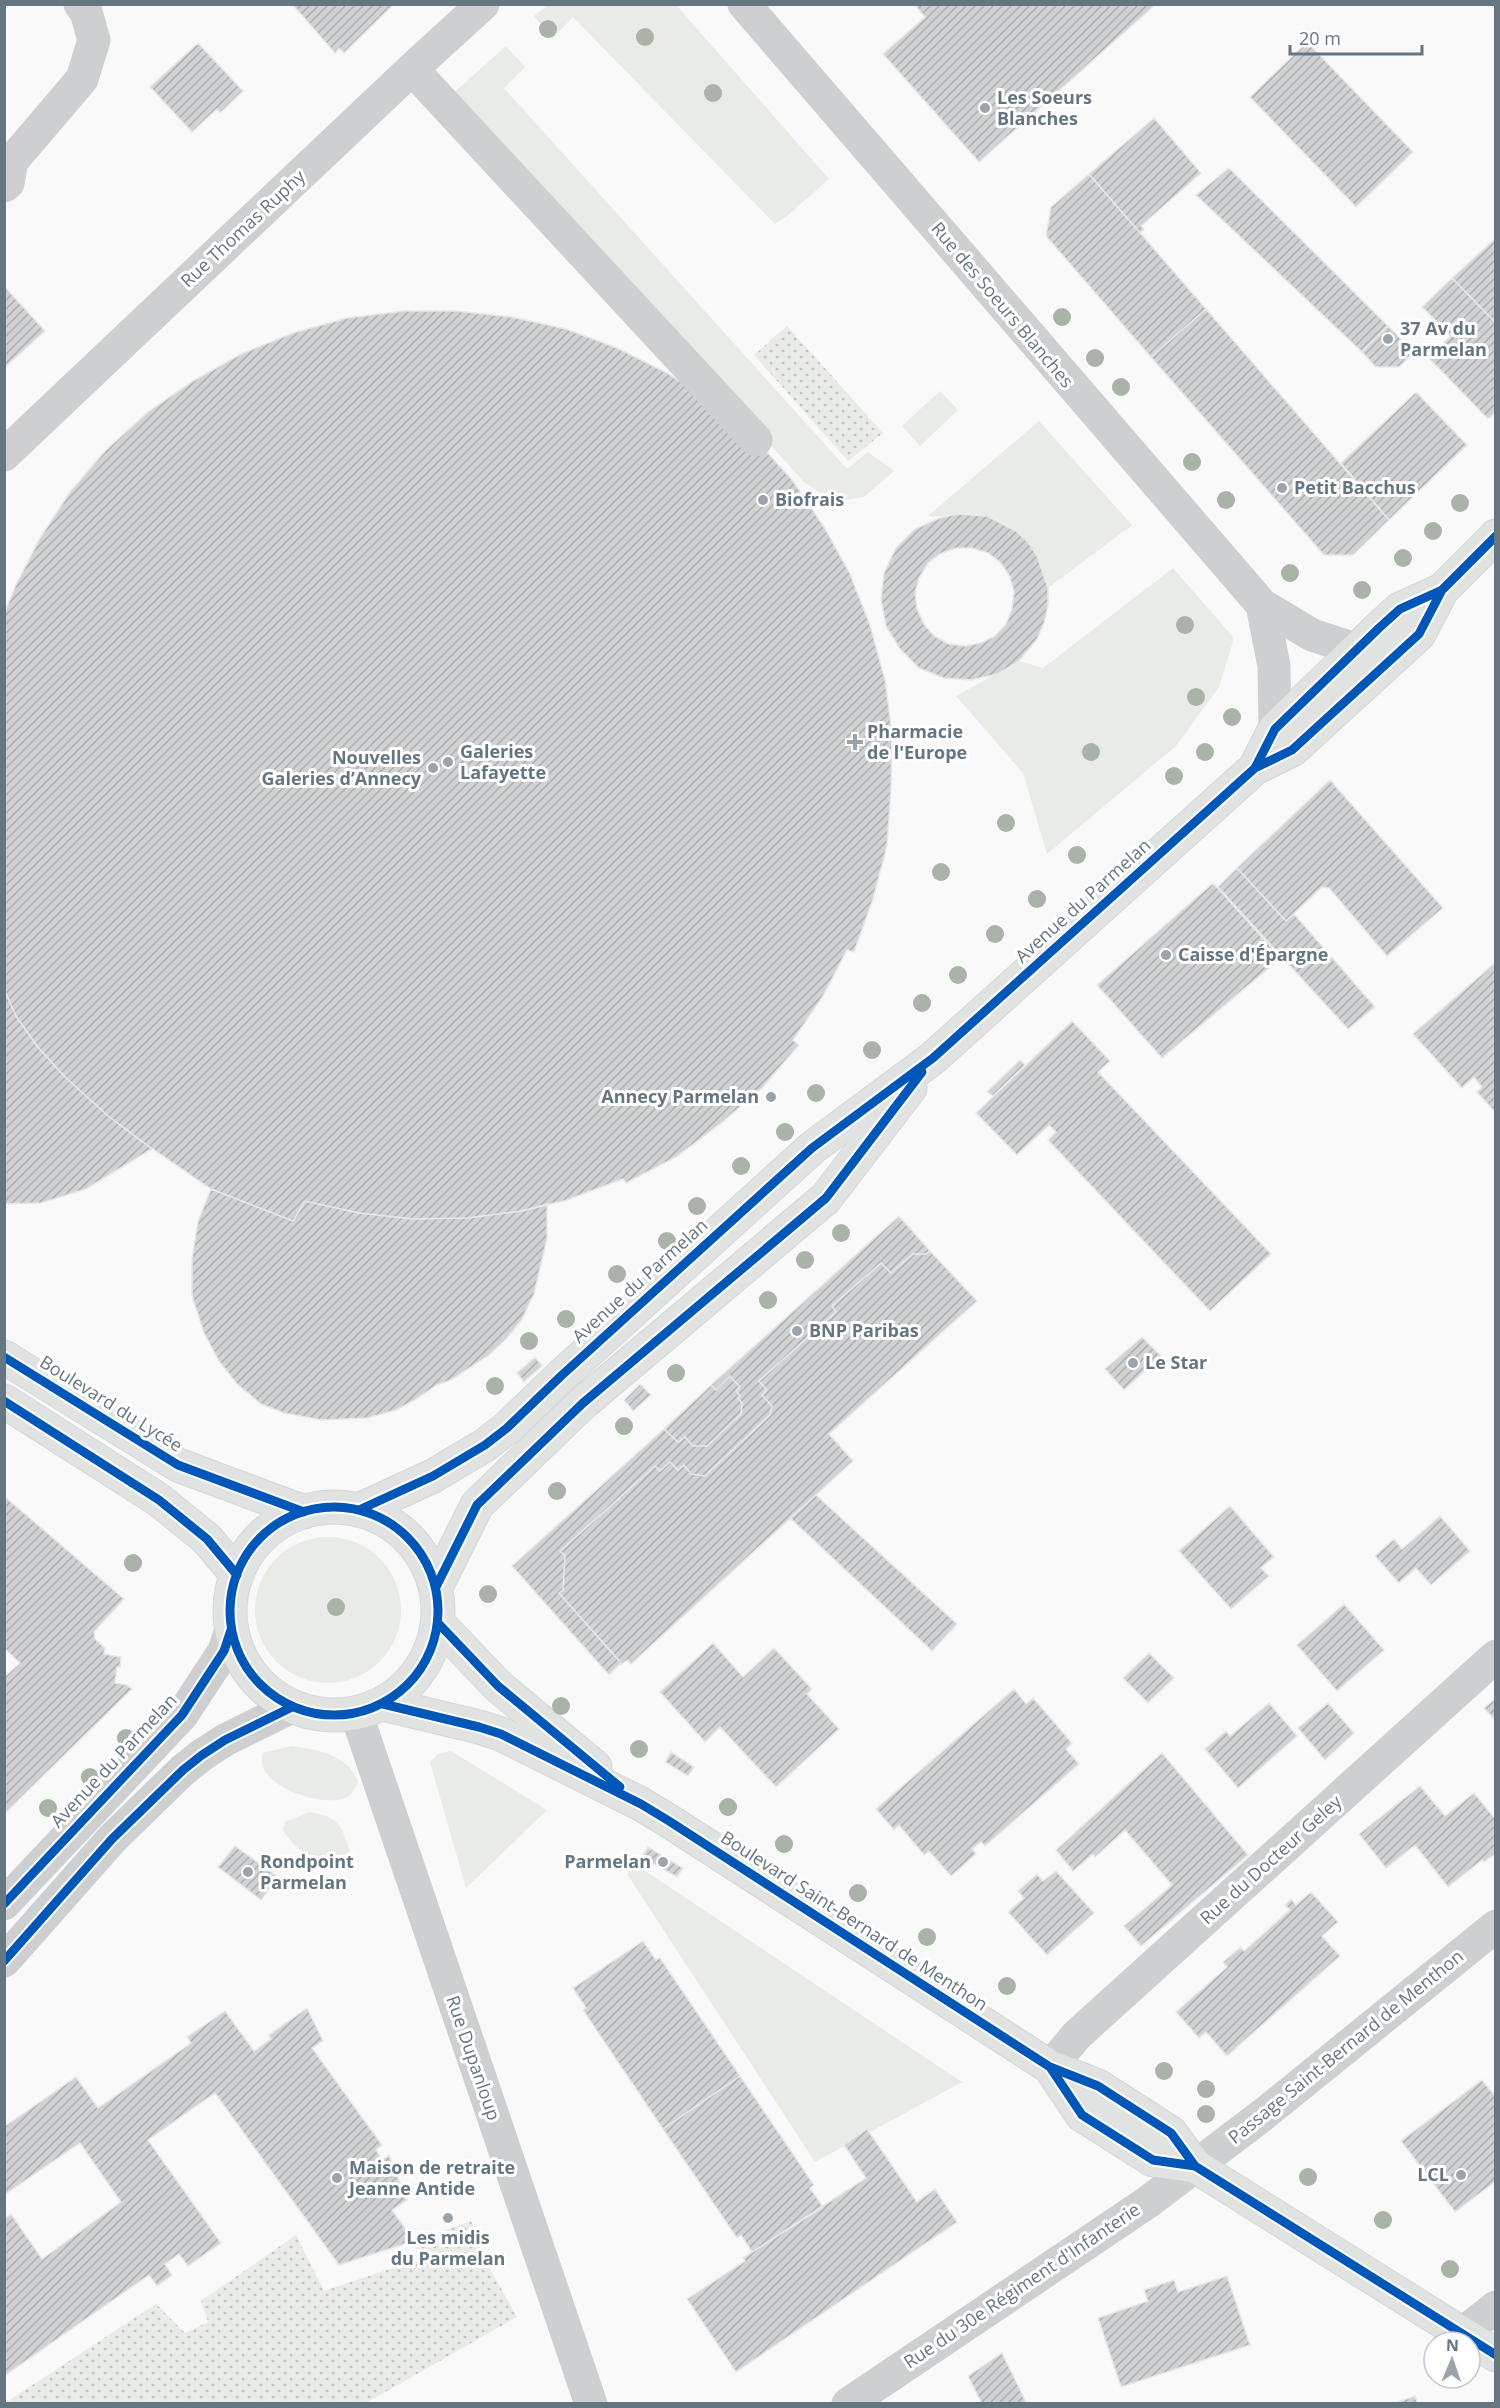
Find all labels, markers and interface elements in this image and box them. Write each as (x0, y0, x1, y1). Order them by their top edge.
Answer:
scale bar (1290, 18, 1422, 56)
text: 20 m (1299, 26, 1341, 50)
place label: Les Soeurs Blanches (997, 85, 1092, 130)
marker: Les Soeurs Blanches (978, 101, 992, 115)
street label: Rue Thomas Ruphy (175, 164, 310, 292)
street label: Rue des Soeurs Blanches (926, 216, 1079, 392)
place label: 37 Av du Parmelan (1400, 316, 1487, 361)
marker: 37 Av du Parmelan (1381, 332, 1395, 346)
place label: Petit Bacchus (1294, 475, 1416, 499)
marker: Petit Bacchus (1275, 481, 1289, 495)
place label: Biofrais (775, 487, 844, 511)
marker: Biofrais (756, 493, 770, 507)
place label: Pharmacie de l'Europe (867, 719, 967, 764)
marker: Pharmacie de l'Europe (848, 735, 862, 749)
place label: Galeries Lafayette (460, 739, 546, 784)
place label: Nouvelles Galeries d’Annecy (262, 745, 422, 790)
marker: Galeries Lafayette (441, 755, 455, 769)
marker: Nouvelles Galeries d’Annecy (426, 761, 440, 775)
street label: Avenue du Parmelan (1009, 833, 1155, 968)
place label: Caisse d'Épargne (1178, 942, 1328, 966)
marker: Caisse d'Épargne (1159, 948, 1173, 962)
place label: Annecy Parmelan (601, 1084, 759, 1108)
marker: Annecy Parmelan (764, 1090, 778, 1104)
street label: Avenue du Parmelan (566, 1213, 712, 1348)
place label: BNP Paribas (809, 1318, 919, 1342)
marker: BNP Paribas (790, 1324, 804, 1338)
street label: Boulevard du Lycée (36, 1349, 188, 1457)
place label: Le Star (1145, 1350, 1207, 1374)
marker: Le Star (1126, 1356, 1140, 1370)
street label: Avenue du Parmelan (45, 1688, 182, 1832)
street label: Rue du Docteur Geley (1194, 1789, 1347, 1929)
street label: Boulevard Saint-Bernard de Menthon (717, 1825, 993, 2016)
place label: Rondpoint Parmelan (260, 1849, 354, 1894)
place label: Parmelan (564, 1849, 651, 1873)
marker: Parmelan (656, 1855, 670, 1869)
marker: Rondpoint Parmelan (241, 1865, 255, 1879)
street label: Passage Saint-Bernard de Menthon (1223, 1944, 1468, 2149)
street label: Rue Dupanloup (441, 1992, 507, 2123)
place label: Maison de retraite Jeanne Antide (347, 2155, 515, 2200)
place label: LCL (1417, 2162, 1449, 2186)
marker: LCL (1454, 2168, 1468, 2182)
marker: Maison de retraite Jeanne Antide (330, 2171, 344, 2185)
street label: Rue du 30e Régiment d'Infanterie (899, 2197, 1144, 2373)
marker: Les midis du Parmelan (441, 2211, 455, 2225)
place label: Les midis du Parmelan (391, 2225, 505, 2270)
north arrow (1422, 2330, 1482, 2390)
text: N (1446, 2334, 1459, 2356)

